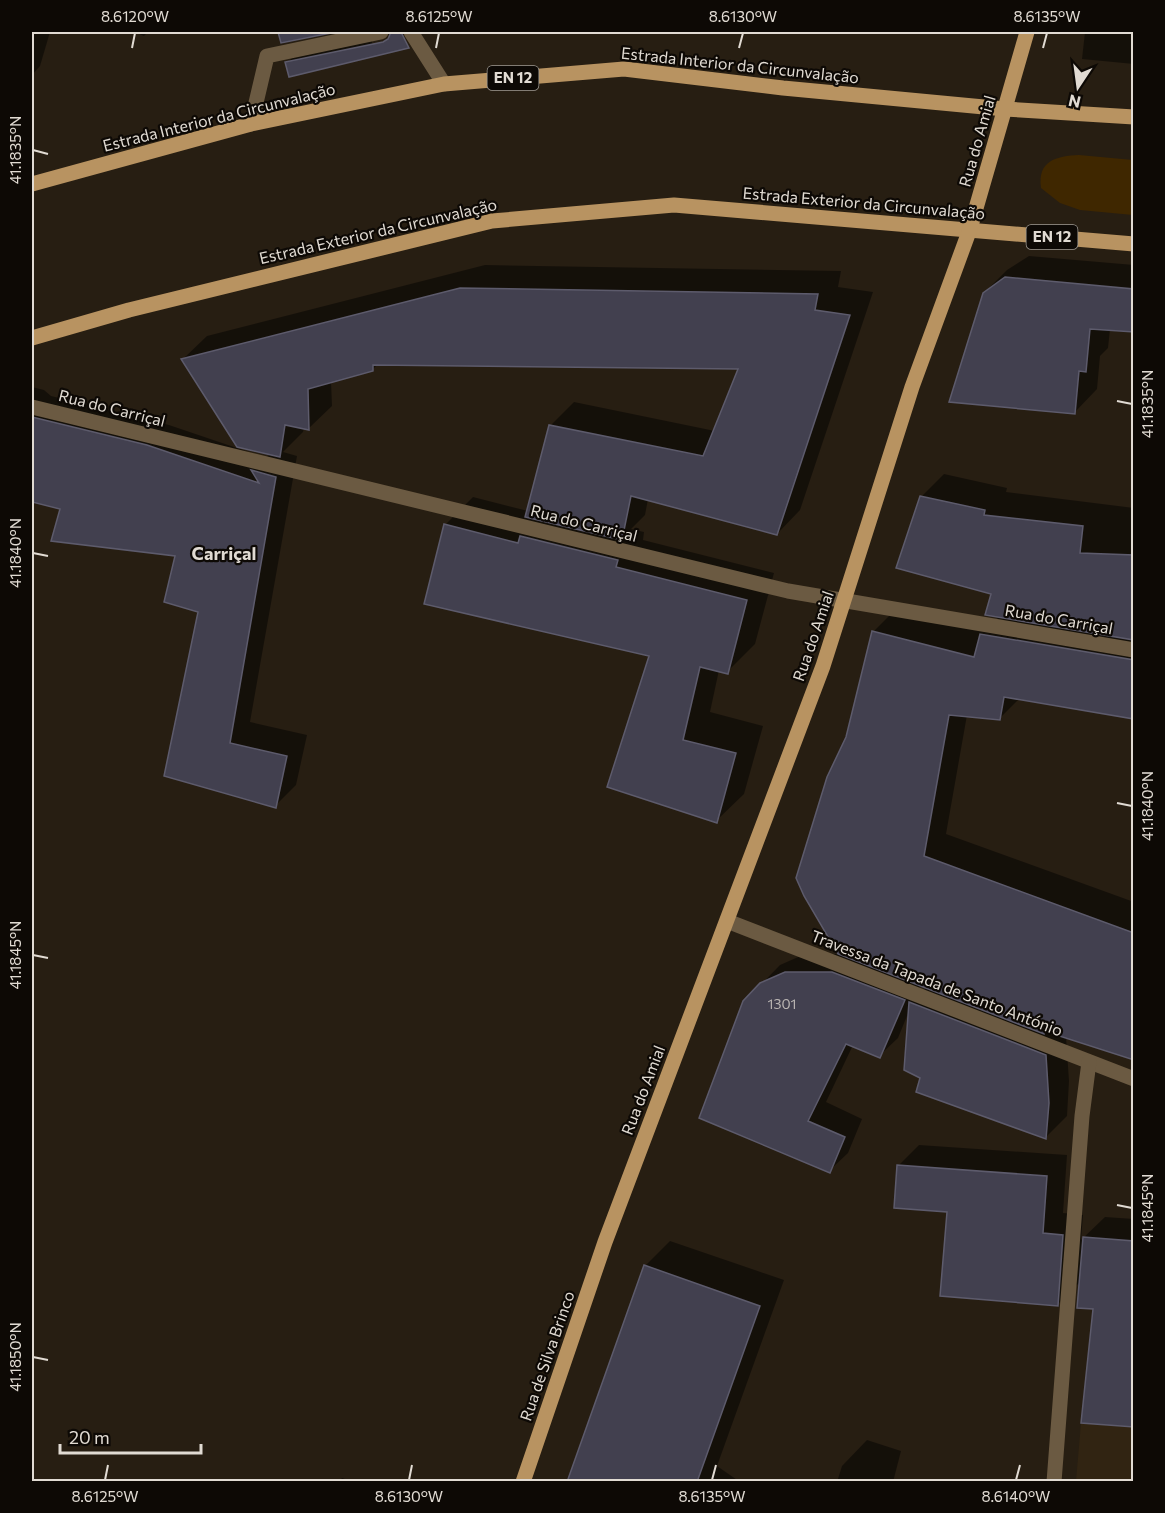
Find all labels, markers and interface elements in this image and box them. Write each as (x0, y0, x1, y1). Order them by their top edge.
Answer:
text: 8.6120°W (101, 7, 169, 25)
text: 8.6125°W (406, 7, 472, 25)
text: 8.6130°W (709, 7, 777, 25)
text: 8.6135°W (1013, 7, 1081, 25)
street label: Estrada Interior da Circunvalação (620, 43, 860, 86)
north arrow (1048, 57, 1108, 117)
road number: EN 12 (488, 66, 538, 90)
street label: Estrada Interior da Circunvalação (101, 78, 337, 155)
text: N (1067, 91, 1082, 113)
street label: Rua do Amial (954, 93, 999, 189)
text: 41.1835°N (6, 116, 24, 184)
street label: Estrada Exterior da Circunvalação (742, 182, 986, 223)
street label: Estrada Exterior da Circunvalação (257, 194, 499, 267)
road number: EN 12 (1026, 225, 1078, 249)
text: 41.1835°N (1138, 370, 1156, 438)
street label: Rua do Carriçal (57, 385, 168, 430)
street label: Rua do Carriçal (529, 500, 640, 545)
text: 41.1840°N (6, 518, 24, 588)
district label: Carriçal (192, 542, 256, 564)
street label: Rua do Amial (788, 588, 837, 684)
street label: Rua do Carriçal (1004, 600, 1115, 637)
text: 41.1840°N (1138, 771, 1156, 841)
text: 41.1845°N (6, 921, 24, 989)
street label: Travessa da Tapada de Santo António (809, 926, 1066, 1039)
house number: 1301 (767, 995, 797, 1012)
street label: Rua do Amial (617, 1042, 668, 1137)
text: 41.1845°N (1138, 1174, 1156, 1242)
street label: Rua de Silva Brinco (515, 1288, 578, 1423)
text: 41.1850°N (6, 1322, 24, 1392)
scale bar (60, 1417, 201, 1455)
text: 20 m (69, 1426, 110, 1448)
text: 8.6125°W (72, 1487, 138, 1505)
text: 8.6130°W (375, 1487, 443, 1505)
text: 8.6135°W (678, 1487, 746, 1505)
text: 8.6140°W (982, 1487, 1050, 1505)

